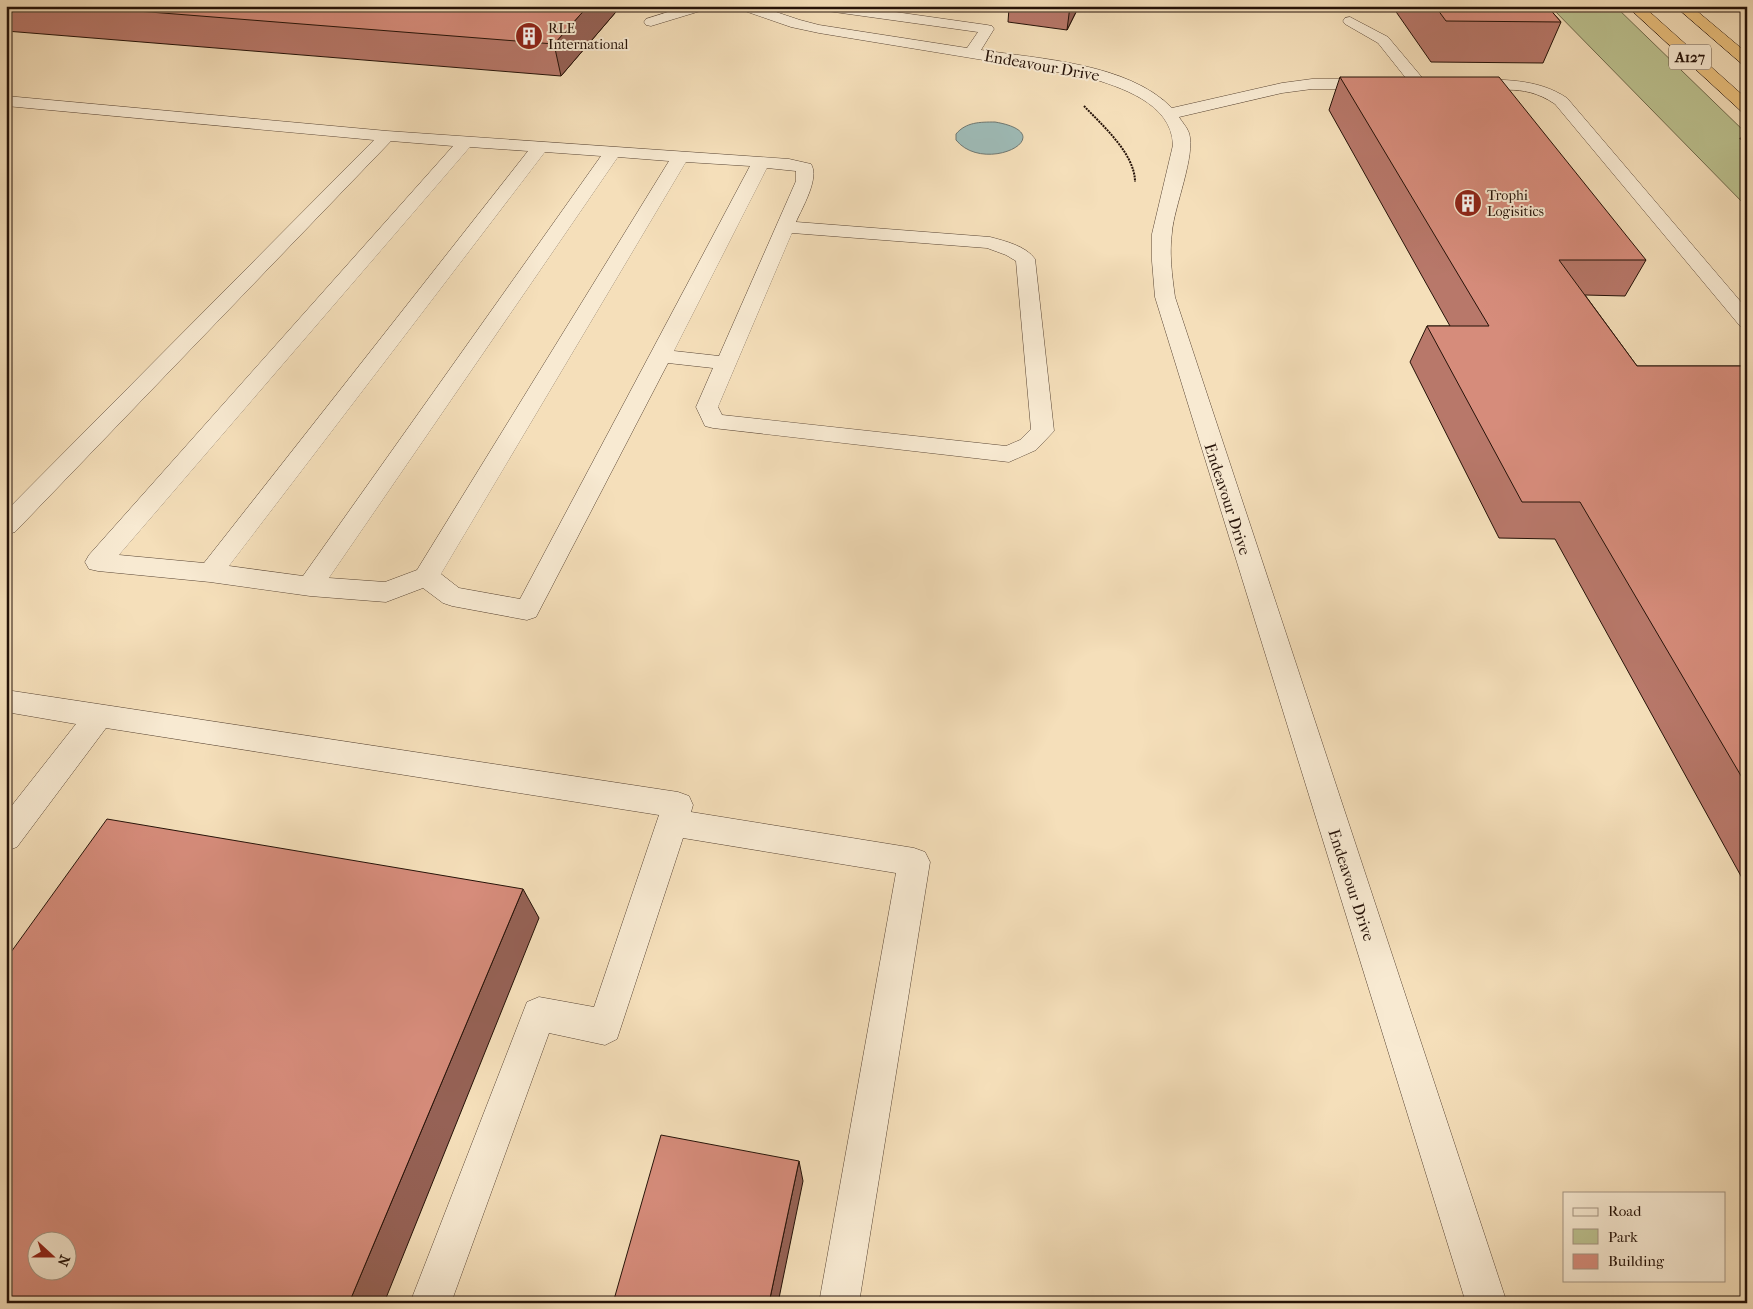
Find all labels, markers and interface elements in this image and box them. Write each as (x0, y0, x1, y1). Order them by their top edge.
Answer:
place label: RLE International (548, 20, 629, 53)
building icon: RLE International (514, 21, 544, 51)
road number: A127 (1669, 44, 1711, 70)
street label: Endeavour Drive (983, 46, 1101, 85)
place label: Trophi Logisitics (1487, 187, 1544, 220)
building icon: Trophi Logisitics (1453, 188, 1483, 218)
street label: Endeavour Drive (1200, 441, 1255, 558)
street label: Endeavour Drive (1324, 827, 1379, 944)
legend (1563, 1192, 1726, 1282)
text: Road (1608, 1202, 1642, 1220)
text: Park (1608, 1228, 1638, 1246)
north arrow (28, 1232, 78, 1282)
text: N (54, 1252, 74, 1269)
text: Building (1608, 1252, 1665, 1270)

